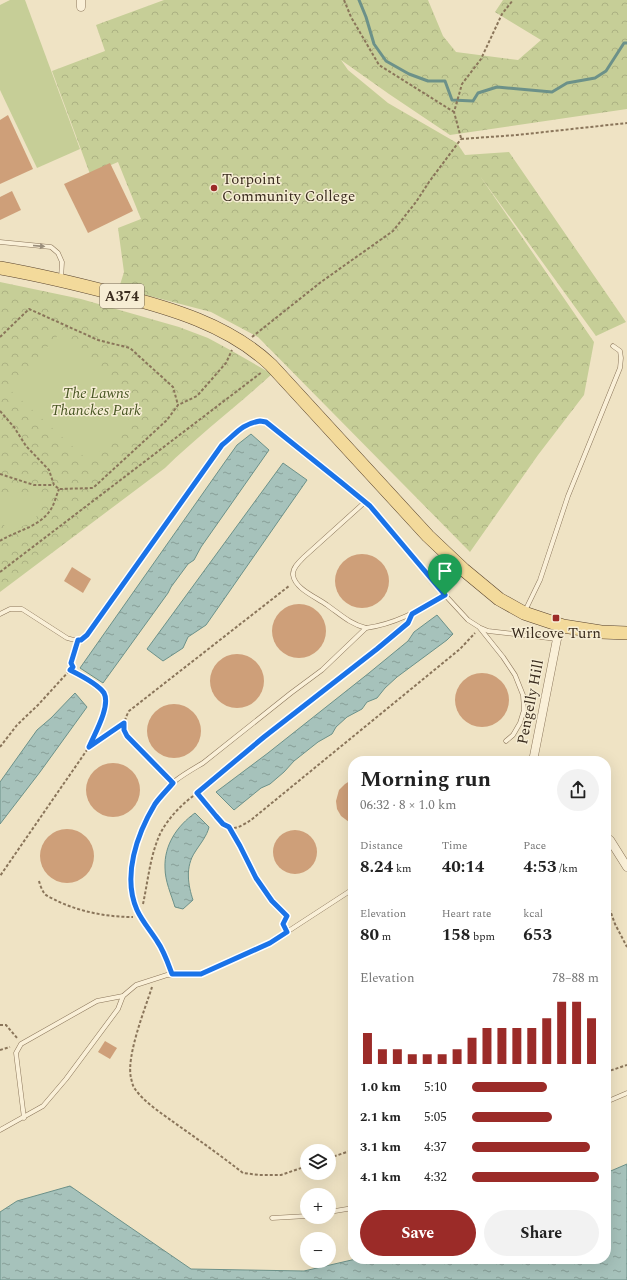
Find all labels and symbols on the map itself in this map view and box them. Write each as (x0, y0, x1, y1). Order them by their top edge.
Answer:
place label: Torpoint Community College (222, 168, 355, 208)
marker: Torpoint Community College (209, 183, 219, 193)
one-way arrow (33, 242, 45, 249)
road number: A374 (100, 284, 144, 308)
park label: The Lawns Thanckes Park (51, 382, 141, 422)
pin (428, 554, 462, 595)
marker: Wilcove Turn (551, 613, 561, 623)
place label: Wilcove Turn (511, 622, 601, 645)
street label: Pengelly Hill (511, 658, 550, 746)

